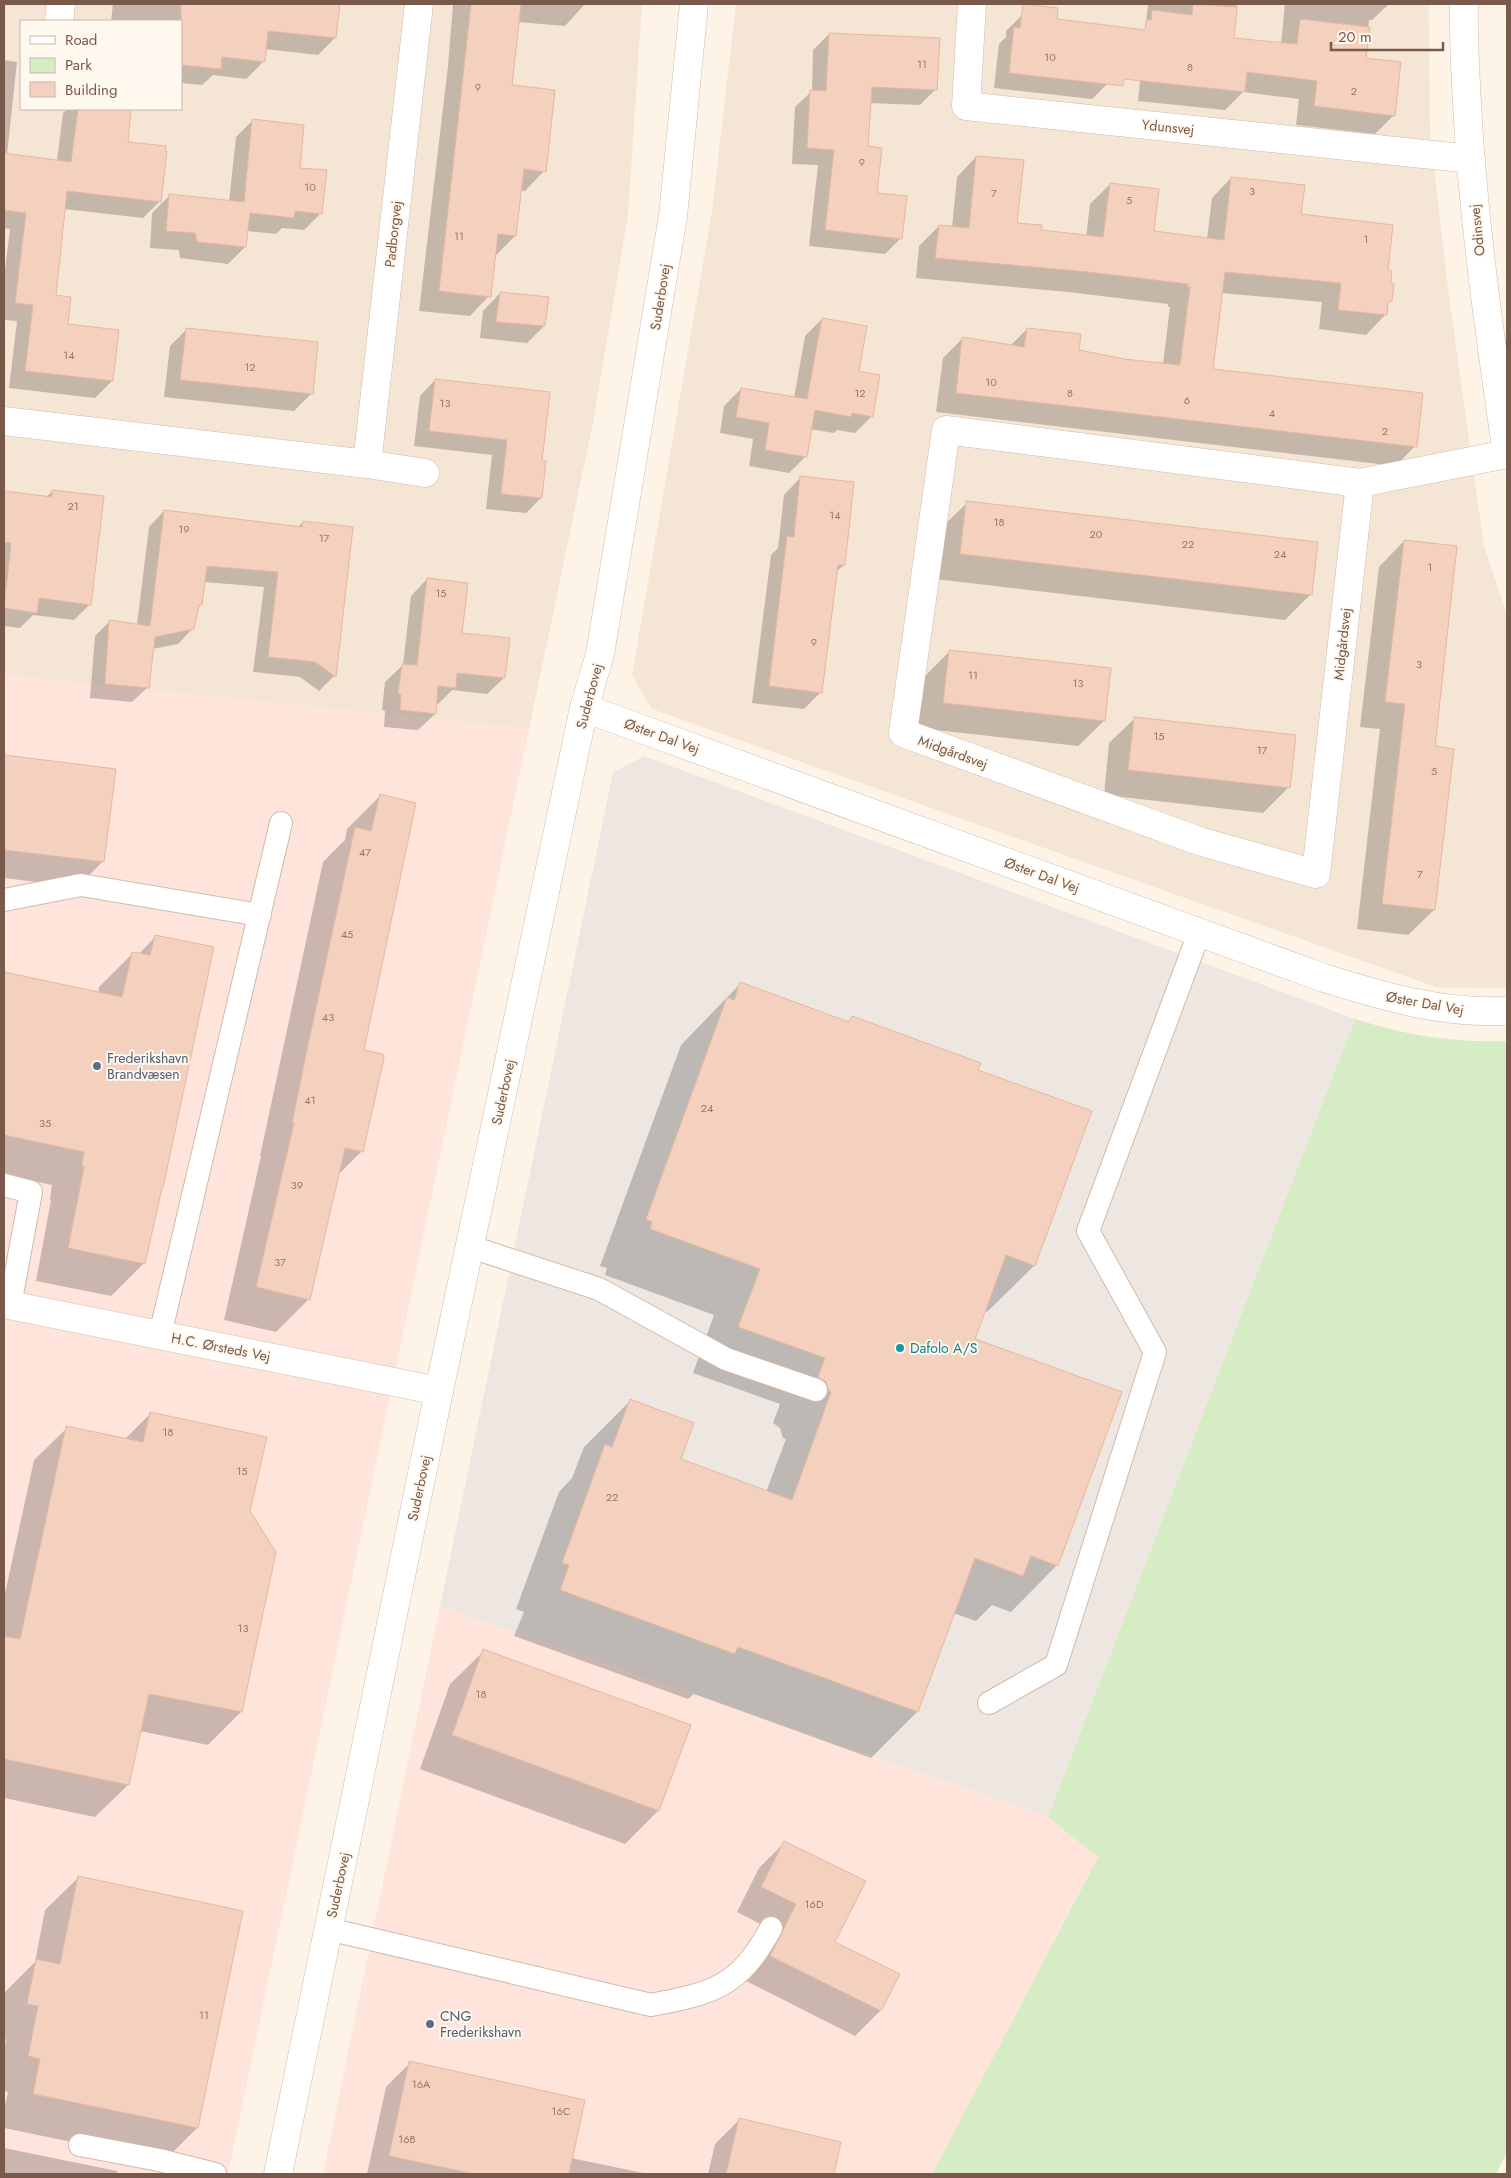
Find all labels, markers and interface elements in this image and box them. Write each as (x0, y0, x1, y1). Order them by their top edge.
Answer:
legend (20, 20, 182, 110)
scale bar (1331, 20, 1444, 52)
text: 20 m (1338, 26, 1372, 48)
text: Road (65, 29, 97, 51)
house number: 10 (1044, 49, 1056, 65)
text: Park (65, 54, 92, 76)
house number: 11 (917, 56, 927, 72)
house number: 8 (1187, 59, 1193, 75)
text: Building (65, 79, 117, 101)
house number: 9 (475, 79, 481, 95)
house number: 2 (1351, 83, 1357, 99)
street label: Ydunsvej (1141, 114, 1195, 140)
house number: 9 (859, 154, 865, 170)
house number: 10 (304, 179, 316, 195)
house number: 3 (1249, 183, 1255, 199)
house number: 7 (991, 185, 997, 201)
house number: 5 (1126, 192, 1132, 208)
street label: Padborgvej (380, 200, 406, 268)
street label: Odinsvej (1464, 203, 1490, 257)
house number: 11 (454, 228, 464, 244)
house number: 1 (1364, 231, 1368, 247)
street label: Suderbovej (645, 262, 675, 332)
house number: 14 (63, 347, 75, 363)
house number: 12 (244, 359, 256, 375)
house number: 10 (985, 374, 997, 390)
house number: 12 (854, 385, 866, 401)
house number: 8 (1067, 385, 1073, 401)
house number: 6 (1184, 392, 1190, 408)
house number: 13 (440, 395, 450, 411)
house number: 4 (1269, 405, 1276, 421)
house number: 2 (1382, 423, 1388, 439)
house number: 21 (67, 498, 79, 514)
house number: 14 (829, 507, 841, 523)
house number: 18 (994, 514, 1004, 530)
house number: 19 (178, 521, 190, 537)
house number: 20 (1090, 526, 1103, 542)
house number: 17 (319, 530, 330, 546)
house number: 22 (1182, 536, 1194, 552)
house number: 24 (1274, 546, 1287, 562)
house number: 1 (1428, 559, 1432, 575)
house number: 15 (435, 585, 447, 601)
street label: Midgårdsvej (1328, 607, 1356, 681)
house number: 9 (811, 634, 817, 650)
house number: 3 (1416, 656, 1422, 672)
street label: Suderbovej (571, 661, 607, 731)
house number: 11 (968, 667, 978, 683)
house number: 13 (1073, 675, 1083, 691)
street label: Øster Dal Vej (622, 713, 702, 759)
house number: 15 (1153, 728, 1165, 744)
street label: Midgårdsvej (915, 730, 991, 774)
house number: 17 (1257, 742, 1268, 758)
house number: 5 (1431, 763, 1437, 779)
house number: 47 (359, 844, 371, 860)
street label: Øster Dal Vej (1002, 852, 1082, 898)
house number: 7 (1417, 866, 1423, 882)
house number: 45 (341, 926, 353, 942)
street label: Øster Dal Vej (1384, 986, 1466, 1020)
house number: 43 (322, 1009, 334, 1025)
place label: Frederikshavn Brandvæsen (107, 1048, 188, 1084)
street label: Suderbovej (486, 1057, 520, 1127)
marker: Frederikshavn Brandvæsen (91, 1060, 103, 1072)
house number: 41 (304, 1092, 316, 1108)
house number: 24 (701, 1100, 714, 1116)
house number: 35 (39, 1115, 51, 1131)
house number: 39 (291, 1177, 303, 1193)
house number: 37 (274, 1254, 286, 1270)
street label: H.C. Ørsteds Vej (170, 1328, 272, 1366)
place label: Dafolo A/S (910, 1338, 978, 1358)
marker: Dafolo A/S (894, 1342, 906, 1354)
house number: 18 (163, 1424, 173, 1440)
street label: Suderbovej (402, 1453, 436, 1523)
house number: 15 (236, 1463, 248, 1479)
house number: 22 (606, 1489, 618, 1505)
house number: 13 (238, 1620, 248, 1636)
house number: 18 (476, 1686, 486, 1702)
street label: Suderbovej (321, 1850, 355, 1920)
house number: 16D (805, 1896, 824, 1912)
place label: CNG Frederikshavn (440, 2006, 521, 2042)
house number: 11 (199, 2007, 209, 2023)
marker: CNG Frederikshavn (424, 2018, 436, 2030)
house number: 16A (412, 2076, 431, 2092)
house number: 16C (552, 2103, 570, 2119)
house number: 16B (398, 2131, 416, 2147)

